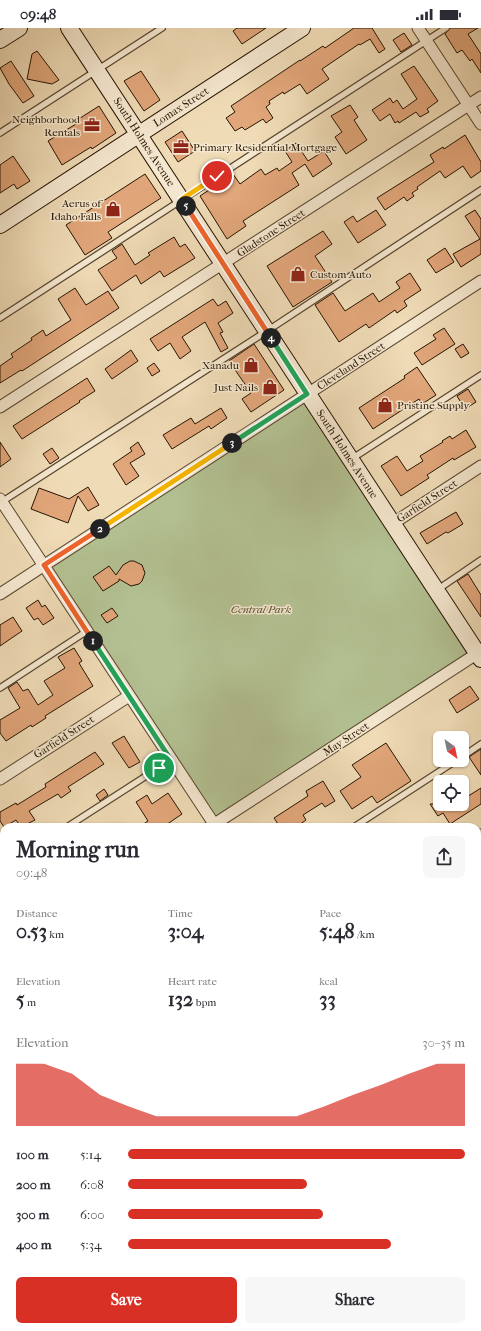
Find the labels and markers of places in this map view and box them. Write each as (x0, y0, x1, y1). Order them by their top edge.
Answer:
place label: Neighborhood Rentals (12, 113, 81, 139)
office icon: Neighborhood Rentals (83, 116, 101, 134)
office icon: Primary Residential Mortgage (172, 138, 190, 156)
place label: Primary Residential Mortgage (193, 141, 338, 154)
pin (200, 159, 234, 193)
pin: 5 (176, 196, 196, 216)
place label: Aerus of Idaho Falls (51, 197, 103, 223)
shop icon: Aerus of Idaho Falls (104, 200, 122, 218)
shop icon: Custom Auto (289, 265, 307, 283)
place label: Custom Auto (310, 268, 372, 281)
pin: 4 (261, 328, 281, 348)
shop icon: Xanadu (242, 356, 260, 374)
place label: Xanadu (202, 359, 240, 372)
shop icon: Just Nails (261, 378, 279, 396)
place label: Just Nails (213, 381, 258, 394)
shop icon: Pristine Supply (376, 396, 394, 414)
place label: Pristine Supply (397, 399, 470, 412)
pin: 3 (222, 433, 242, 453)
pin: 2 (90, 519, 110, 539)
pin: 1 (83, 631, 103, 651)
pin (142, 751, 176, 785)

